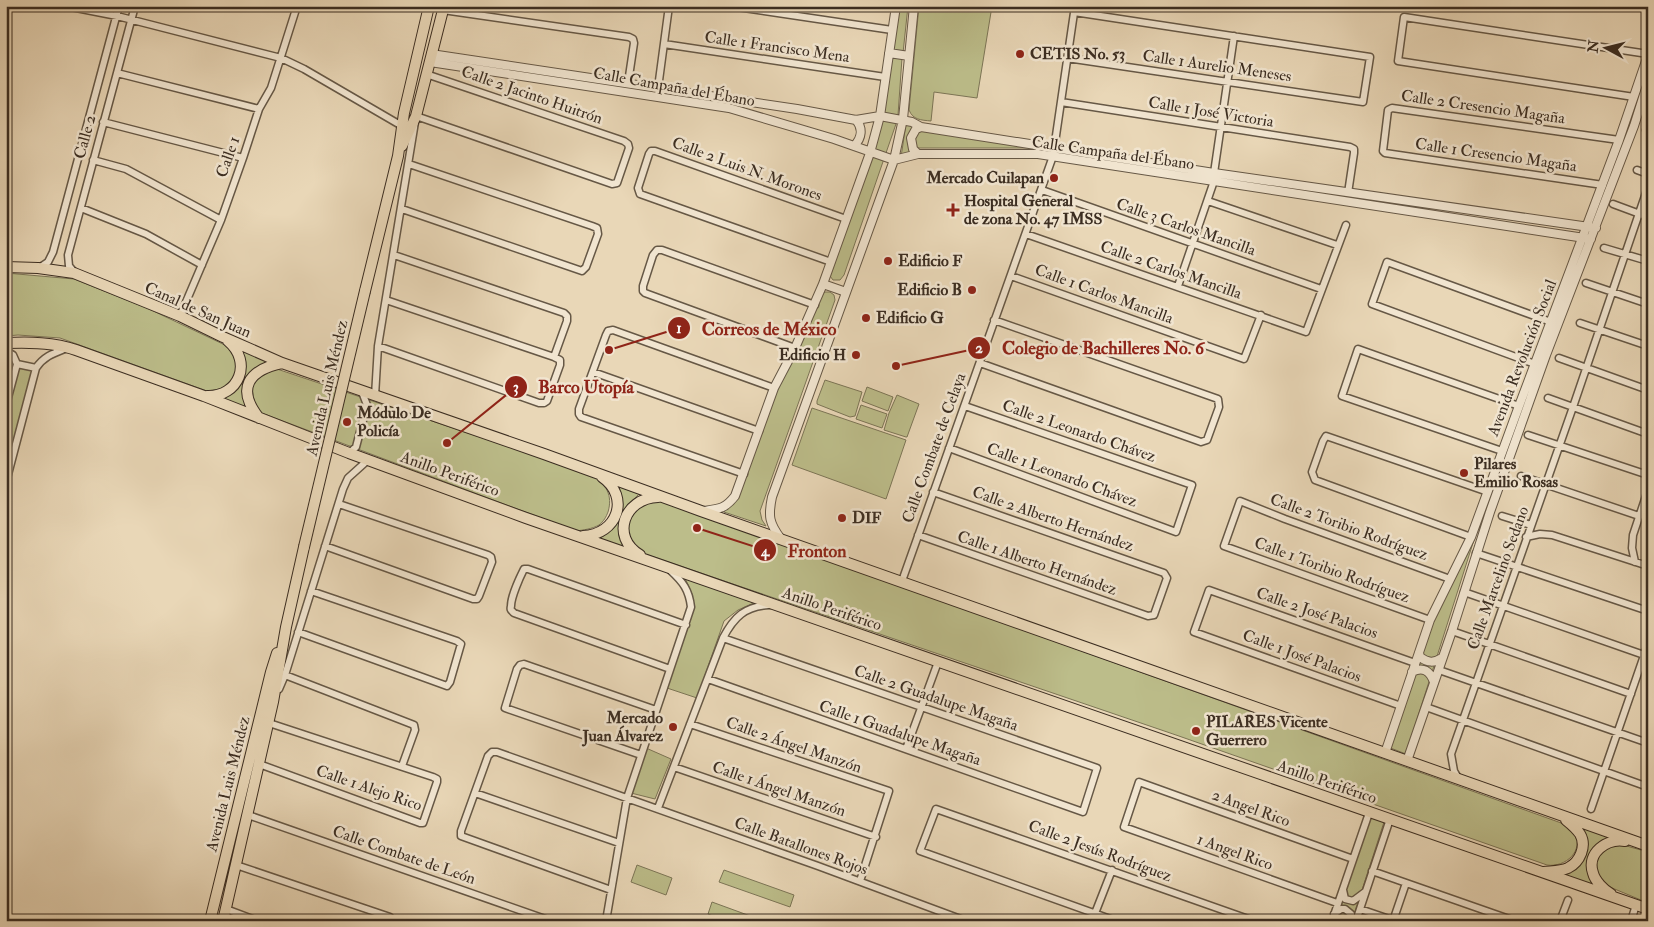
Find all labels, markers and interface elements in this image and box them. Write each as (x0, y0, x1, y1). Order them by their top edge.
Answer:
north arrow (1582, 22, 1632, 72)
street label: Calle 1 Francisco Mena (703, 27, 851, 67)
text: N (1584, 39, 1603, 55)
place label: CETIS No. 53 (1030, 44, 1125, 64)
street label: Calle 1 Aurelio Meneses (1141, 46, 1293, 86)
marker: CETIS No. 53 (1014, 48, 1026, 60)
street label: Calle 2 Jacinto Huitrón (458, 61, 605, 130)
street label: Calle Campaña del Ébano (591, 62, 757, 112)
street label: Calle 2 Cresencio Magaña (1400, 86, 1567, 128)
street label: Calle 1 José Victoria (1147, 92, 1275, 133)
street label: Calle 2 (70, 113, 100, 161)
street label: Calle Campaña del Ébano (1030, 131, 1196, 175)
street label: Calle 2 Luis N. Morones (669, 133, 825, 205)
street label: Calle 1 (212, 134, 244, 180)
street label: Calle 1 Cresencio Magaña (1414, 134, 1579, 176)
place label: Mercado Cuilapan (926, 168, 1045, 189)
marker: Mercado Cuilapan (1048, 172, 1060, 184)
place label: Hospital General de zona No. 47 IMSS (964, 191, 1103, 229)
street label: Calle 3 Carlos Mancilla (1114, 194, 1259, 260)
marker: Hospital General de zona No. 47 IMSS (946, 203, 960, 217)
street label: Calle 2 Carlos Mancilla (1098, 236, 1245, 304)
place label: Edificio F (898, 251, 962, 271)
marker: Edificio F (882, 255, 894, 267)
street label: Calle 1 Carlos Mancilla (1032, 260, 1176, 328)
street label: Avenida Revolución Social (1483, 277, 1561, 440)
street label: Canal de San Juan (141, 278, 255, 343)
place label: Edificio B (897, 280, 962, 300)
marker: Edificio B (966, 284, 978, 296)
place label: Edificio G (876, 308, 944, 328)
callout: Correos de México (667, 312, 846, 345)
marker: Edificio G (860, 312, 872, 324)
street label: Avenida Luis Méndez (301, 318, 352, 459)
text: Correos de México (702, 318, 837, 341)
text: 1 (676, 319, 682, 338)
callout: Colegio de Bachilleres No. 6 (967, 331, 1214, 364)
text: Colegio de Bachilleres No. 6 (1002, 337, 1206, 360)
text: 2 (975, 339, 983, 358)
place label: Edificio H (779, 345, 846, 365)
marker: Edificio H (850, 349, 862, 361)
callout: Barco Utopía (503, 370, 644, 403)
street label: Calle Combate de Celaya (898, 370, 971, 526)
text: Barco Utopía (538, 376, 635, 399)
text: 3 (513, 378, 519, 397)
street label: Calle 2 Leonardo Chávez (1000, 395, 1159, 467)
place label: Módulo De Policía (356, 403, 431, 441)
marker: Módulo De Policía (341, 416, 353, 428)
street label: Calle 1 Leonardo Chávez (984, 438, 1140, 512)
street label: Anillo Periférico (397, 447, 502, 501)
place label: Pilares Emilio Rosas (1474, 454, 1559, 492)
marker: Pilares Emilio Rosas (1458, 467, 1470, 479)
street label: Calle 2 Alberto Hernández (970, 482, 1137, 556)
street label: Calle 2 Toribio Rodríguez (1267, 489, 1431, 565)
street label: Calle Marcelino Sedano (1463, 503, 1533, 652)
place label: DIF (852, 508, 881, 528)
marker: DIF (836, 512, 848, 524)
street label: Calle 1 Alberto Hernández (955, 526, 1120, 600)
street label: Calle 1 Toribio Rodríguez (1252, 533, 1413, 608)
callout: Fronton (753, 534, 857, 567)
text: Fronton (787, 540, 847, 563)
text: 4 (760, 542, 770, 561)
street label: Anillo Periférico (779, 582, 885, 635)
street label: Calle 2 José Palacios (1253, 583, 1380, 644)
street label: Calle 1 José Palacios (1240, 625, 1364, 688)
street label: Calle 2 Guadalupe Magaña (851, 660, 1021, 737)
street label: Calle 1 Guadalupe Magaña (816, 696, 984, 771)
place label: Mercado Juan Álvarez (581, 708, 663, 747)
street label: Calle 2 Ángel Manzón (723, 711, 865, 778)
place label: PILARES Vicente Guerrero (1206, 712, 1328, 750)
street label: Avenida Luis Méndez (201, 714, 255, 855)
marker: Mercado Juan Álvarez (667, 721, 679, 733)
marker: PILARES Vicente Guerrero (1190, 725, 1202, 737)
street label: Anillo Periférico (1274, 755, 1380, 808)
street label: Calle 1 Ángel Manzón (710, 756, 849, 821)
street label: Calle 1 Alejo Rico (313, 760, 425, 816)
street label: 2 Angel Rico (1209, 785, 1293, 831)
street label: Calle Batallones Rojos (731, 813, 871, 879)
street label: Calle 2 Jesús Rodríguez (1025, 816, 1175, 887)
street label: Calle Combate de León (330, 821, 478, 889)
street label: 1 Angel Rico (1194, 829, 1276, 875)

